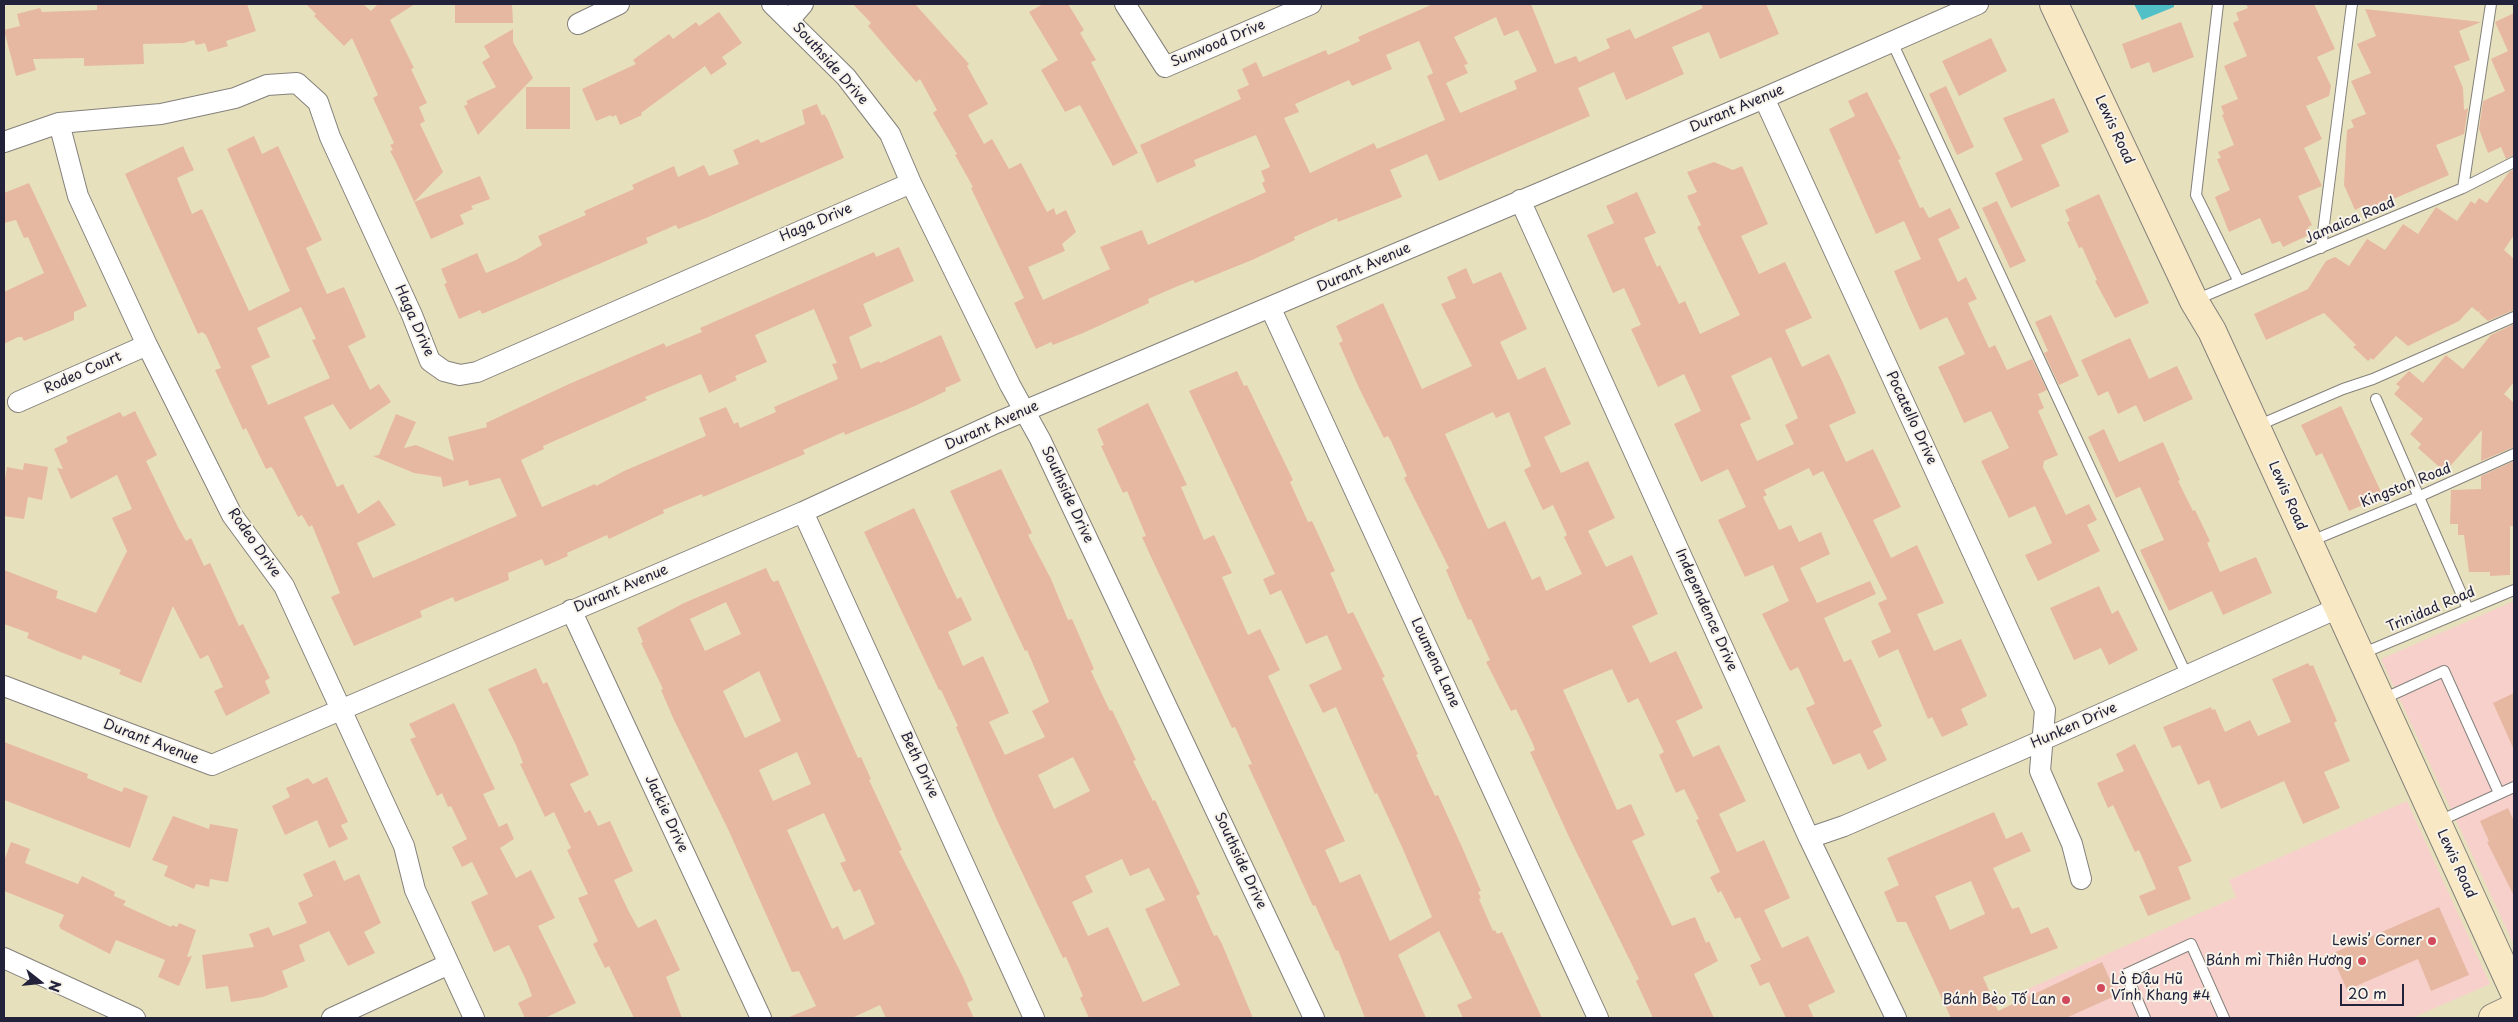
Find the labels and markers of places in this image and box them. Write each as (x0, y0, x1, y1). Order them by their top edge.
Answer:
place label: Lewis’ Corner (2332, 933, 2422, 949)
marker: Lewis’ Corner (2426, 935, 2438, 947)
place label: Bánh mì Thiên Hương (2205, 953, 2352, 969)
marker: Bánh mì Thiên Hương (2356, 955, 2368, 967)
place label: Lò Đậu Hũ Vĩnh Khang #4 (2111, 972, 2210, 1004)
marker: Lò Đậu Hũ Vĩnh Khang #4 (2095, 982, 2107, 994)
place label: Bánh Bèo Tố Lan (1942, 992, 2056, 1008)
marker: Bánh Bèo Tố Lan (2060, 994, 2072, 1006)

